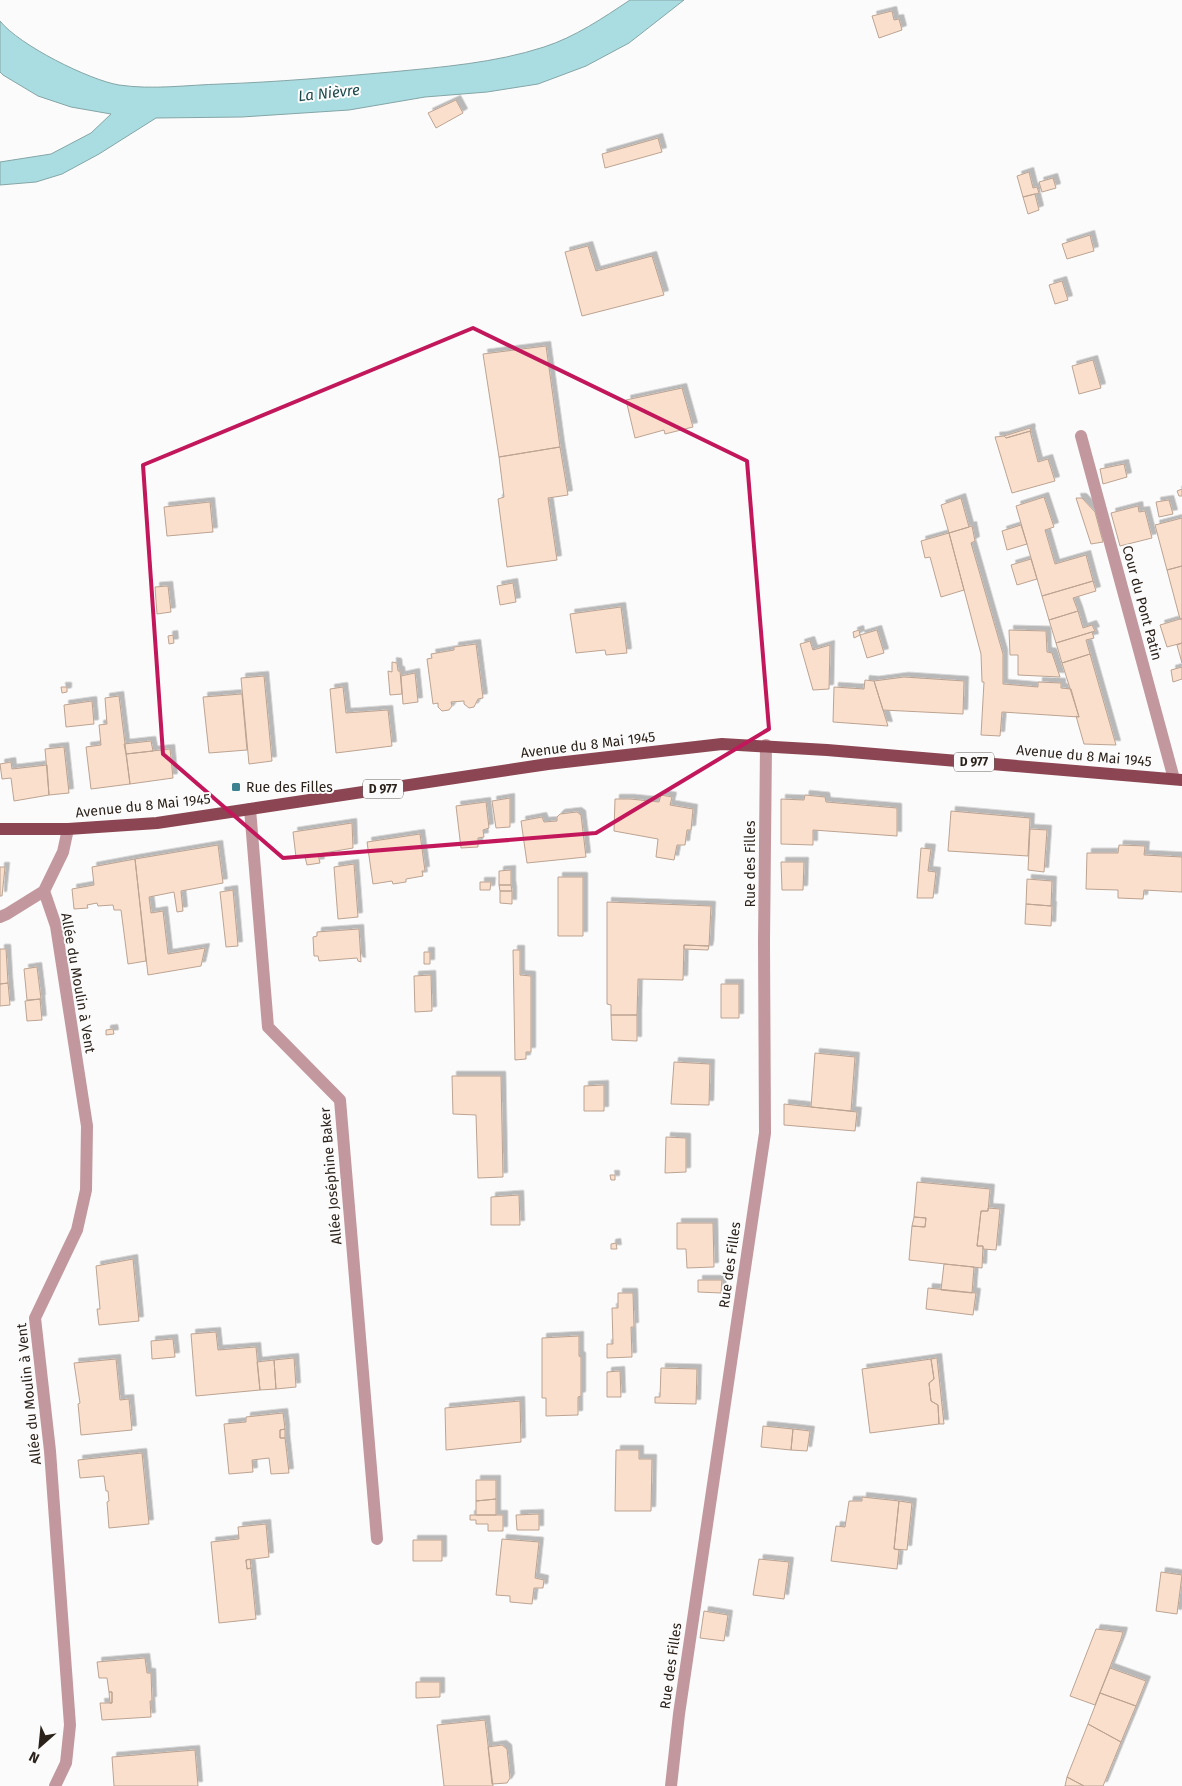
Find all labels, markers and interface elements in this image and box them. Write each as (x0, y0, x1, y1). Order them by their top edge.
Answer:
water label: La Nièvre (297, 81, 361, 105)
street label: Cour du Pont Patin (1118, 544, 1166, 662)
street label: Avenue du 8 Mai 1945 (520, 728, 656, 762)
street label: Avenue du 8 Mai 1945 (1016, 742, 1152, 770)
road number: D 977 (954, 752, 994, 772)
place label: Rue des Filles (246, 779, 333, 796)
road number: D 977 (363, 780, 403, 799)
marker: Rue des Filles (230, 781, 242, 793)
street label: Avenue du 8 Mai 1945 (75, 790, 211, 822)
street label: Rue des Filles (742, 820, 759, 907)
street label: Allée du Moulin à Vent (57, 912, 99, 1055)
street label: Allée Joséphine Baker (316, 1106, 345, 1245)
street label: Rue des Filles (716, 1220, 745, 1309)
street label: Allée du Moulin à Vent (13, 1321, 45, 1466)
street label: Rue des Filles (657, 1621, 686, 1710)
north arrow (15, 1721, 65, 1771)
text: N (26, 1747, 42, 1767)

